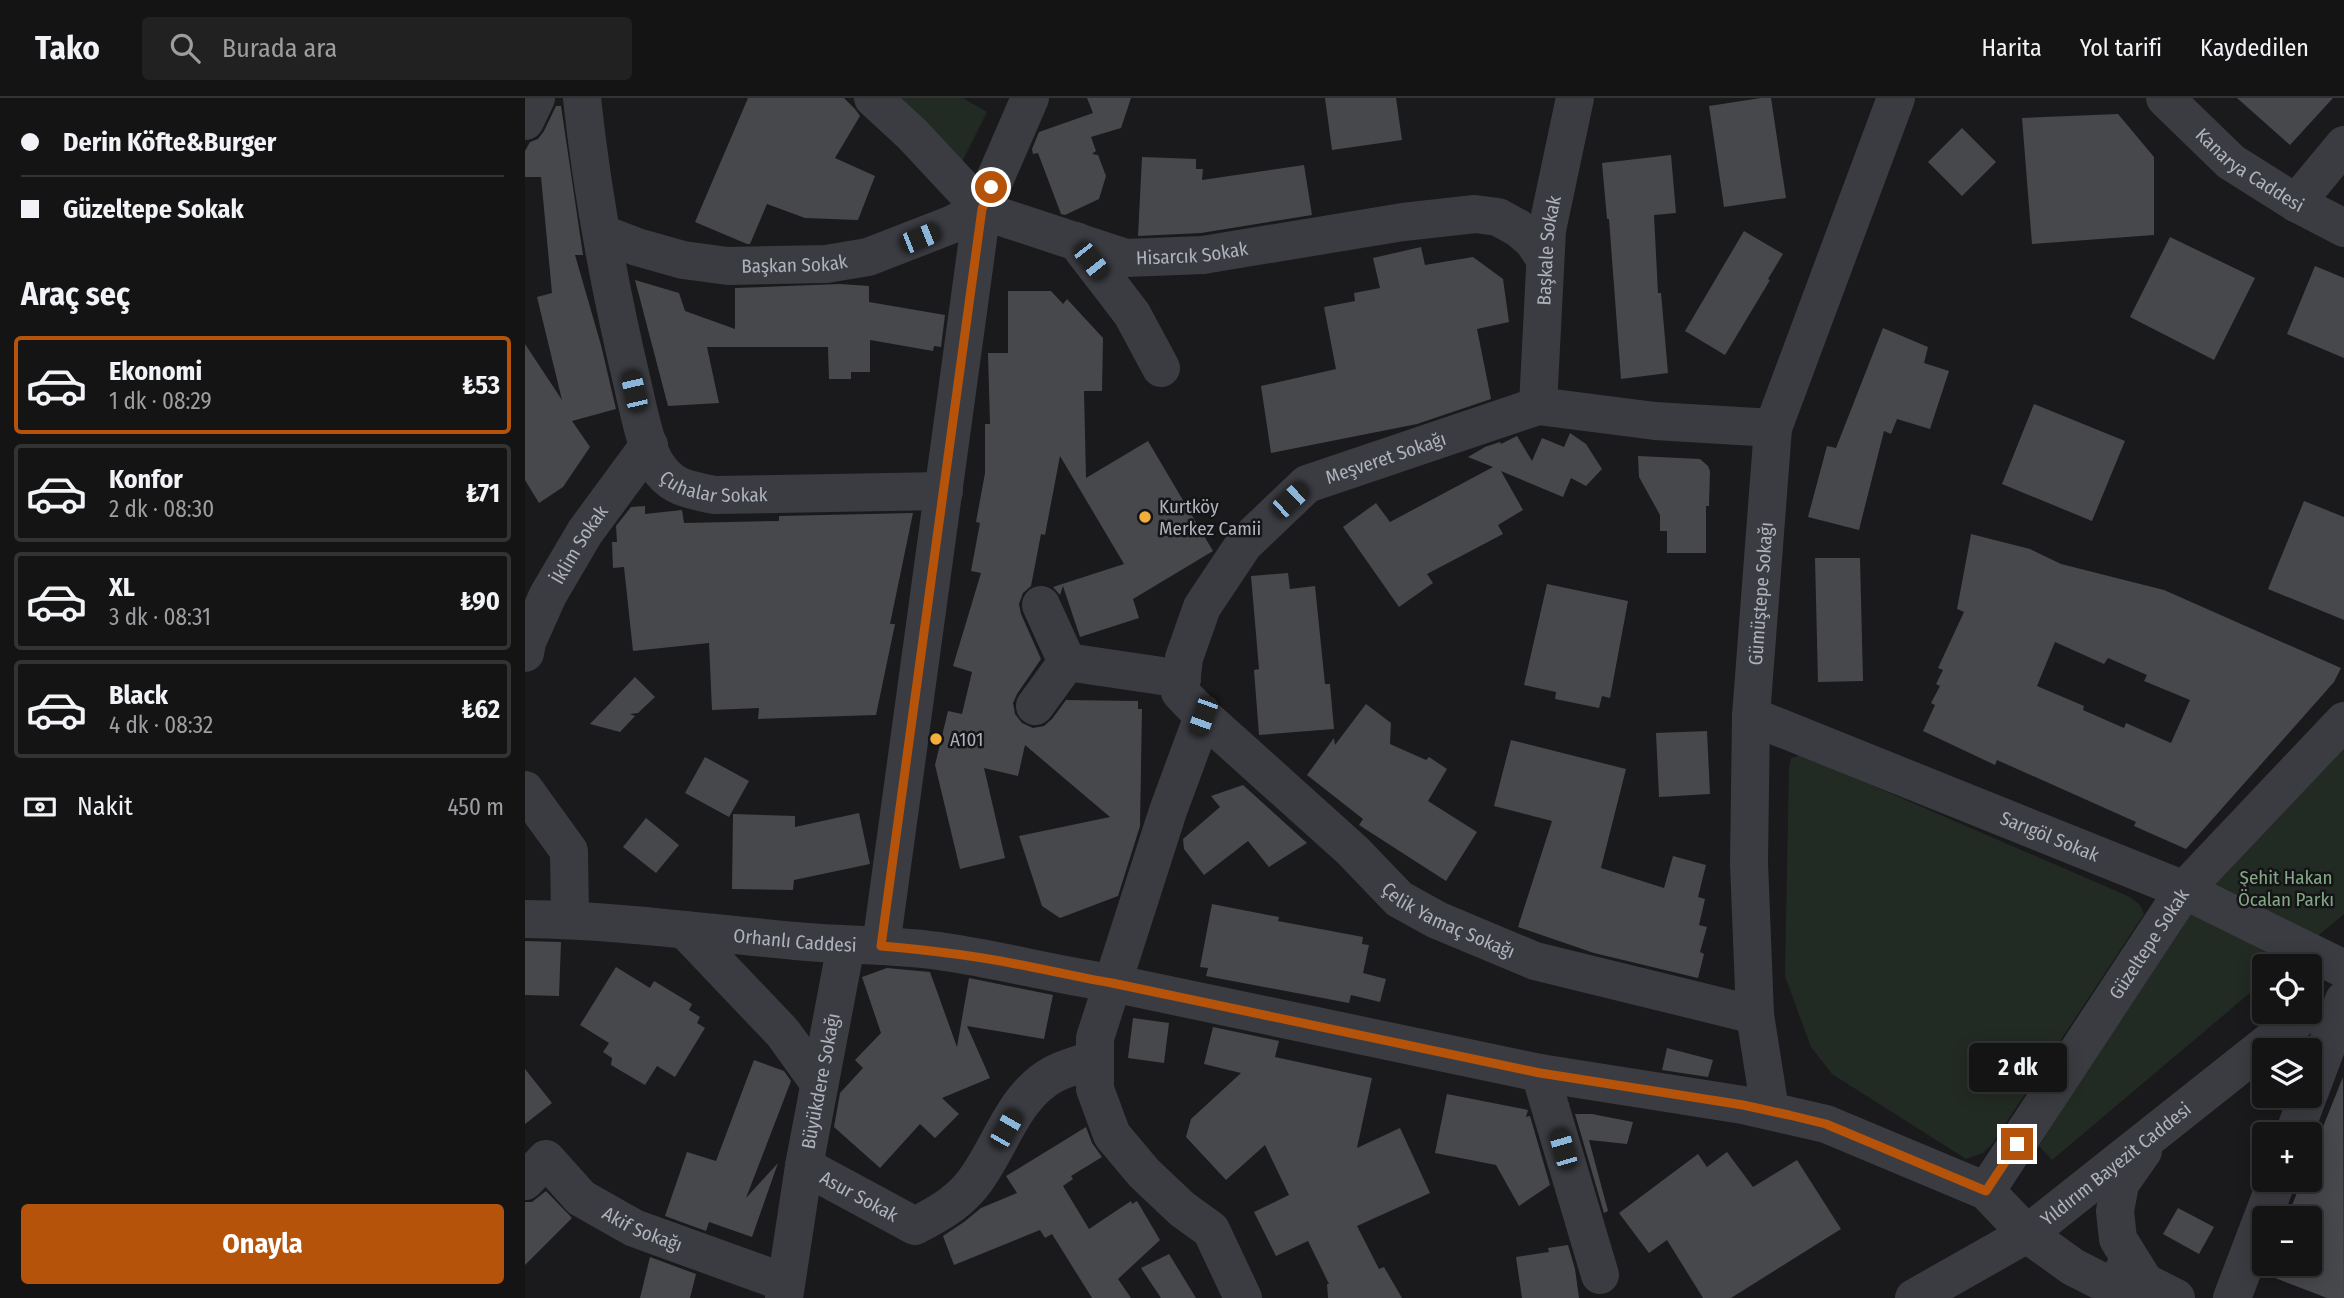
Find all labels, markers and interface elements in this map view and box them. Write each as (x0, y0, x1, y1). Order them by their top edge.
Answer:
search box (142, 17, 632, 80)
text: Tako (35, 28, 100, 68)
icon: search (166, 29, 204, 67)
text: Burada ara (222, 33, 337, 64)
text: Harita (1982, 34, 2042, 62)
text: Yol tarifi (2080, 34, 2162, 62)
text: Kaydedilen (2200, 34, 2309, 62)
street label: Kanarya Caddesi (2191, 123, 2308, 217)
text: Derin Köfte&Burger (63, 127, 276, 158)
route start (975, 171, 1007, 203)
street label: Başkale Sokak (1532, 193, 1566, 306)
text: Güzeltepe Sokak (63, 194, 244, 225)
car (897, 220, 944, 256)
street label: Hisarcık Sokak (1136, 237, 1250, 270)
car (1070, 238, 1113, 284)
street label: Başkan Sokak (741, 250, 849, 278)
text: Araç seç (21, 275, 130, 313)
icon: car (25, 354, 88, 417)
text: Ekonomi (109, 356, 202, 387)
car (620, 368, 649, 414)
text: ₺53 (462, 370, 500, 401)
text: 1 dk · 08:29 (109, 387, 212, 415)
street label: Meşveret Sokağı (1323, 427, 1449, 489)
icon: car (25, 462, 88, 525)
text: Konfor (109, 464, 183, 495)
street label: Çuhalar Sokak (655, 466, 768, 507)
text: ₺71 (466, 478, 500, 509)
car (1268, 478, 1313, 522)
text: 2 dk · 08:30 (109, 495, 214, 523)
place label: Kurtköy Merkez Camii (1159, 495, 1261, 540)
street label: İklim Sokak (546, 501, 613, 588)
marker: Kurtköy Merkez Camii (1137, 509, 1153, 525)
street label: Gümüştepe Sokağı (1744, 521, 1778, 666)
icon: car (25, 570, 88, 633)
text: XL (109, 572, 135, 603)
text: ₺90 (460, 586, 500, 617)
text: 3 dk · 08:31 (109, 603, 211, 631)
icon: car (25, 678, 88, 741)
text: Black (109, 680, 168, 711)
car (1186, 693, 1221, 739)
text: ₺62 (461, 694, 500, 725)
text: 4 dk · 08:32 (109, 711, 213, 739)
place label: A101 (950, 728, 983, 751)
marker: A101 (928, 731, 944, 747)
icon: cash (21, 788, 59, 826)
text: Nakit (77, 791, 133, 822)
text: 450 m (447, 793, 504, 821)
street label: Sarıgöl Sokak (1997, 806, 2103, 867)
park label: Şehit Hakan Öcalan Parkı (2238, 866, 2334, 911)
street label: Çelik Yamaç Sokağı (1377, 877, 1518, 963)
street label: Güzeltepe Sokak (2104, 884, 2194, 1004)
street label: Orhanlı Caddesi (732, 924, 857, 957)
map controls (2252, 954, 2322, 1276)
button: locate (2252, 954, 2322, 1024)
street label: Büyükdere Sokağı (796, 1011, 845, 1151)
button: layers (2252, 1038, 2322, 1108)
callout: 2 dk (1968, 1042, 2066, 1091)
text: 2 dk (1998, 1053, 2038, 1081)
street label: Yıldırım Bayezit Caddesi (2036, 1098, 2196, 1231)
car (987, 1106, 1026, 1152)
button: + (2252, 1122, 2322, 1192)
car (1548, 1126, 1579, 1172)
route end (2001, 1128, 2033, 1160)
street label: Asur Sokak (816, 1166, 902, 1227)
street label: Akif Sokağı (598, 1202, 685, 1257)
button: Onayla (21, 1204, 504, 1284)
button: − (2252, 1206, 2322, 1276)

